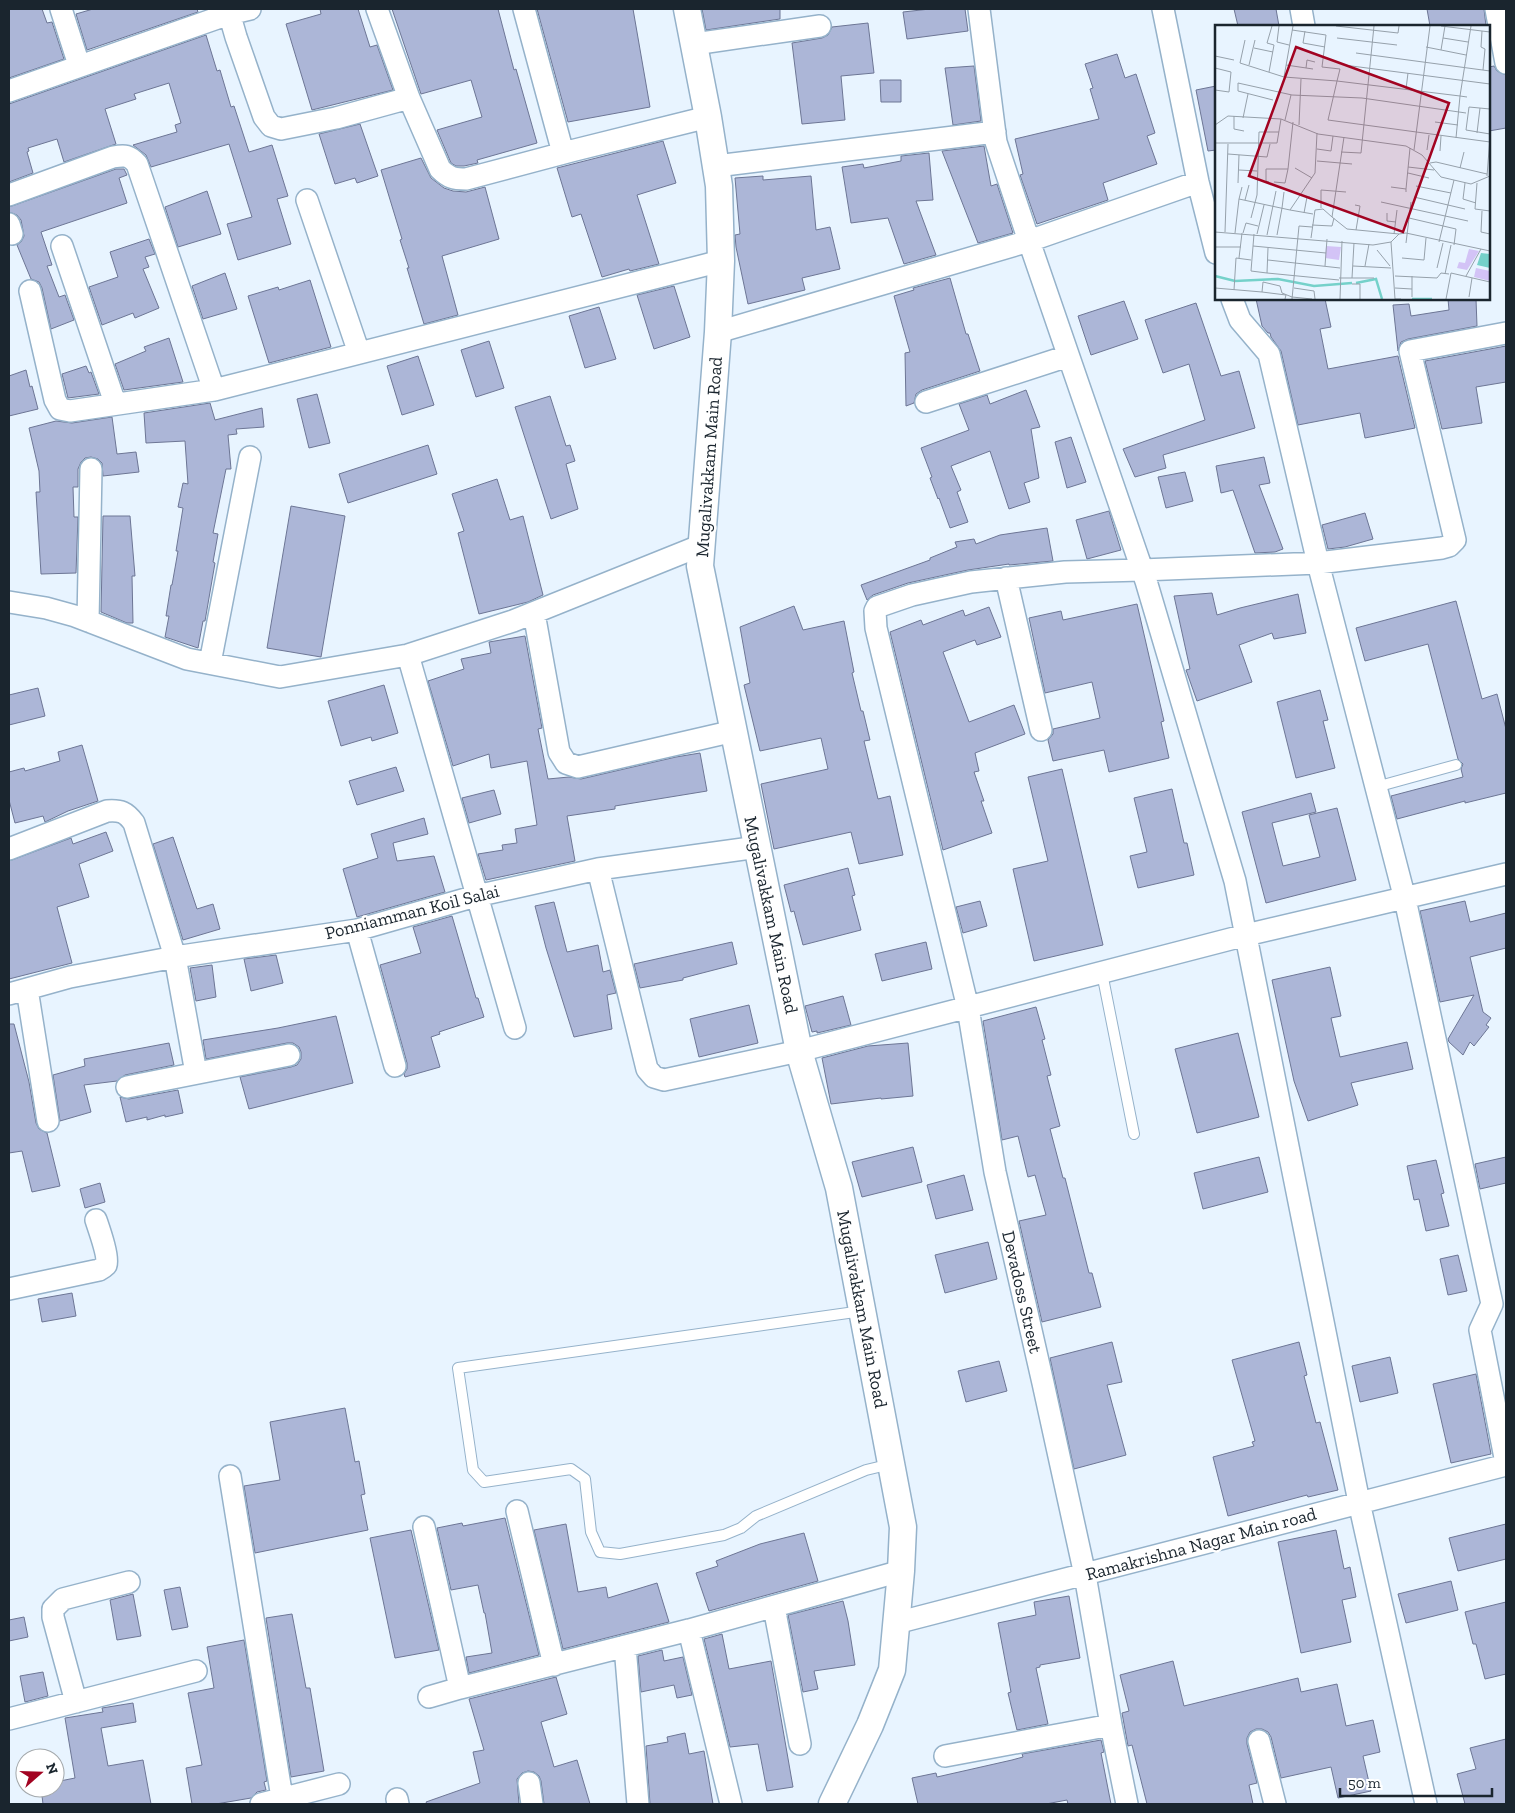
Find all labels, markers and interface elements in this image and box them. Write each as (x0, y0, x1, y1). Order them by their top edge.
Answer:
inset map (1215, 25, 1490, 300)
street label: Mugalivakkam Main Road (691, 356, 727, 558)
street label: Mugalivakkam Main Road (739, 814, 803, 1016)
street label: Ponniamman Koil Salai (323, 880, 501, 944)
street label: Mugalivakkam Main Road (832, 1208, 892, 1410)
street label: Devadoss Street (997, 1229, 1047, 1356)
street label: Ramakrishna Nagar Main road (1083, 1503, 1319, 1585)
north arrow (15, 1748, 65, 1798)
text: N (42, 1761, 62, 1777)
scale bar (1340, 1766, 1492, 1798)
text: 50 m (1348, 1774, 1381, 1792)

